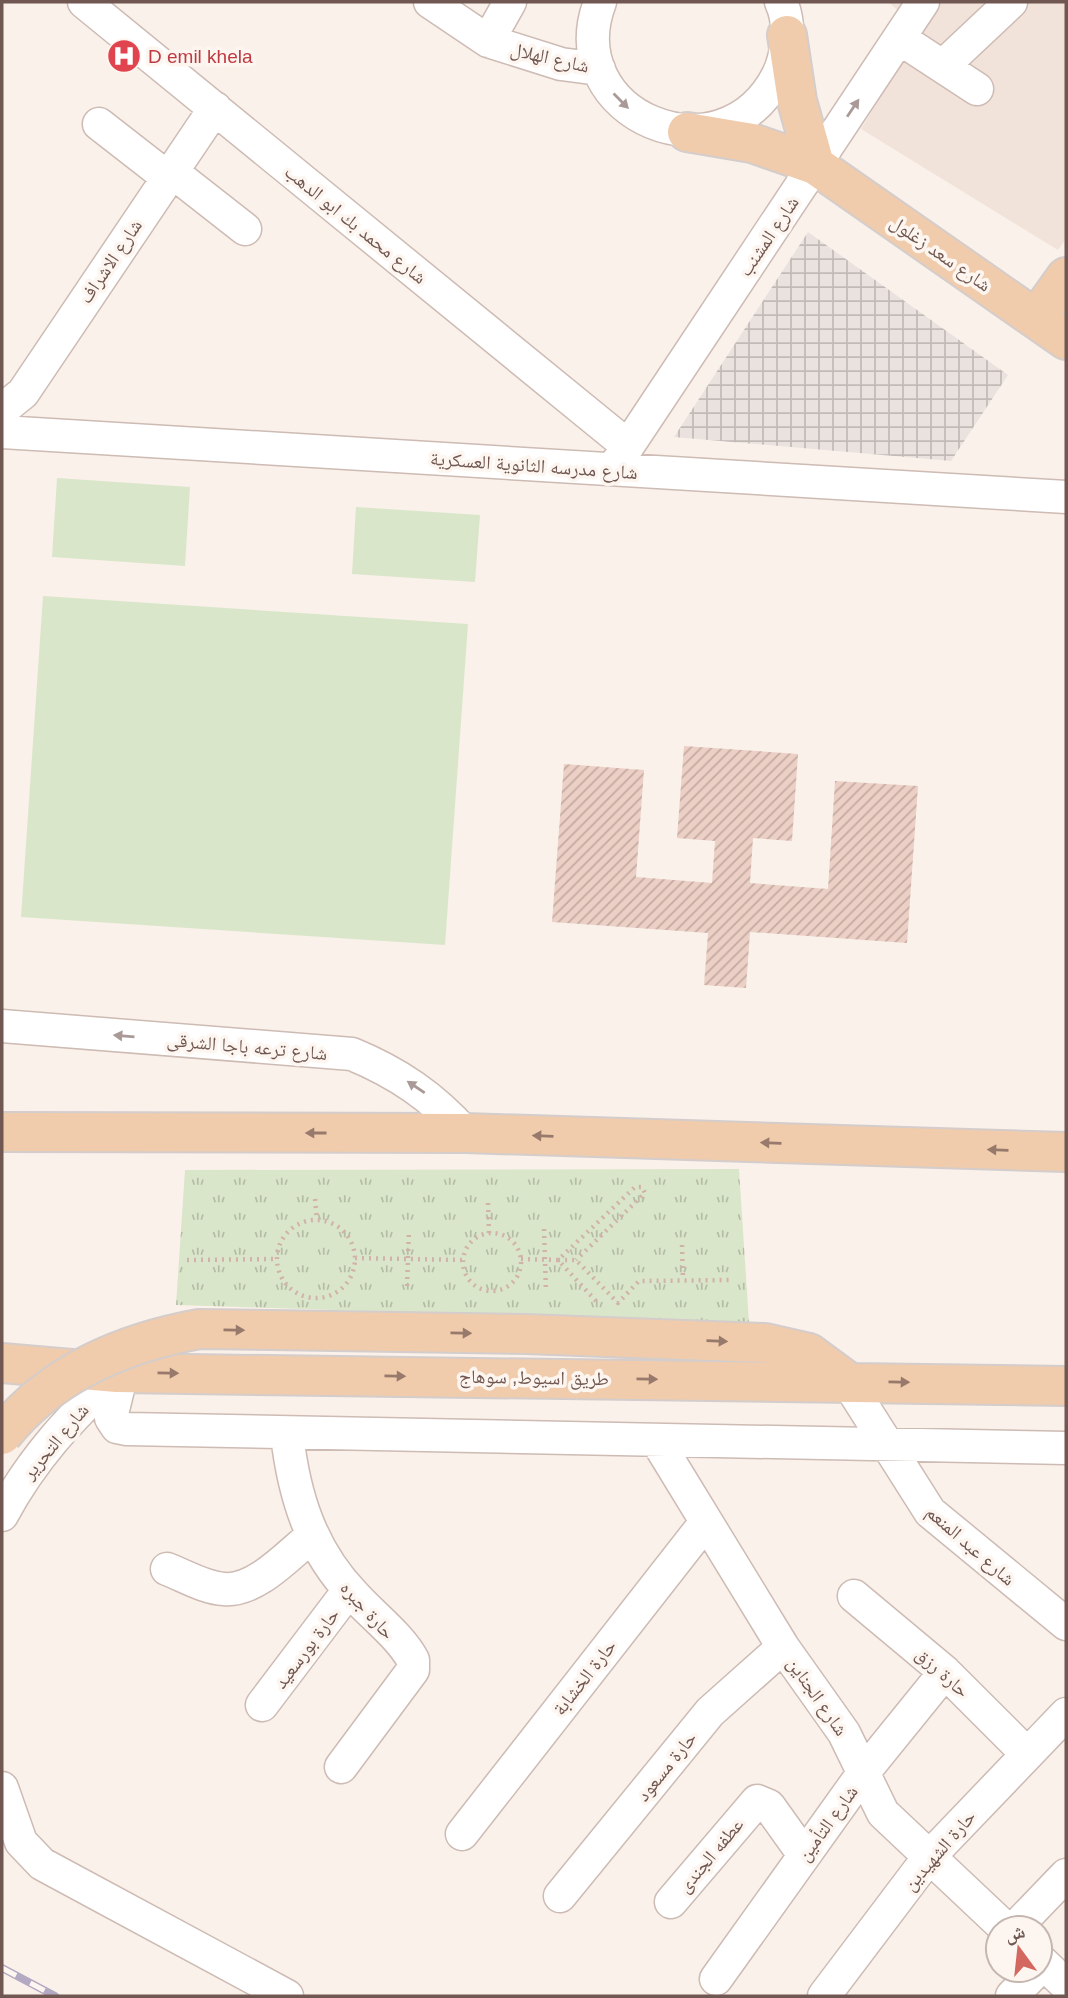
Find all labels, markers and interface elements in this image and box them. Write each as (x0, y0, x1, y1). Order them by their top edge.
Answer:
hospital icon: D emil khela (105, 37, 143, 75)
street label: شارع الهلال (508, 38, 591, 78)
place label: D emil khela (148, 46, 253, 67)
one-way arrow (613, 93, 630, 110)
one-way arrow (846, 98, 859, 118)
street label: شارع محمد بك ابو الدهب (280, 161, 431, 289)
street label: شارع المشنب (734, 192, 804, 281)
street label: شارع سعد زغلول (886, 211, 995, 297)
street label: شارع الاشراف (75, 215, 147, 308)
street label: شارع مدرسه الثانوية العسكرية (429, 448, 638, 484)
street label: شارع ترعه باجا الشرقى (166, 1029, 328, 1065)
one-way arrow (112, 1030, 134, 1041)
one-way arrow (407, 1080, 425, 1094)
one-way arrow (305, 1127, 327, 1139)
one-way arrow (532, 1130, 554, 1141)
one-way arrow (759, 1138, 781, 1149)
one-way arrow (987, 1144, 1009, 1156)
one-way arrow (223, 1324, 245, 1336)
one-way arrow (451, 1327, 473, 1339)
one-way arrow (706, 1336, 728, 1347)
street label: طريق اسيوط, سوهاج (459, 1366, 609, 1390)
one-way arrow (157, 1368, 179, 1379)
one-way arrow (384, 1370, 406, 1382)
one-way arrow (636, 1373, 658, 1385)
one-way arrow (888, 1377, 910, 1388)
street label: شارع التحرير (17, 1400, 94, 1484)
street label: شارع عبد المنعم (921, 1501, 1019, 1591)
street label: حارة جبره (336, 1577, 399, 1644)
street label: حارة بورسعيد (269, 1604, 344, 1693)
street label: حارة الخشابة (549, 1636, 621, 1720)
street label: حارة رزق (911, 1643, 974, 1702)
street label: شارع الجناين (782, 1653, 852, 1740)
street label: حارة مسعود (632, 1727, 701, 1806)
street label: شارع التأمين (792, 1781, 863, 1866)
street label: حارة الشهيدين (899, 1806, 981, 1895)
street label: عطفه الجندى (673, 1814, 748, 1897)
north arrow (984, 1914, 1054, 1984)
text: ش (1002, 1920, 1027, 1947)

